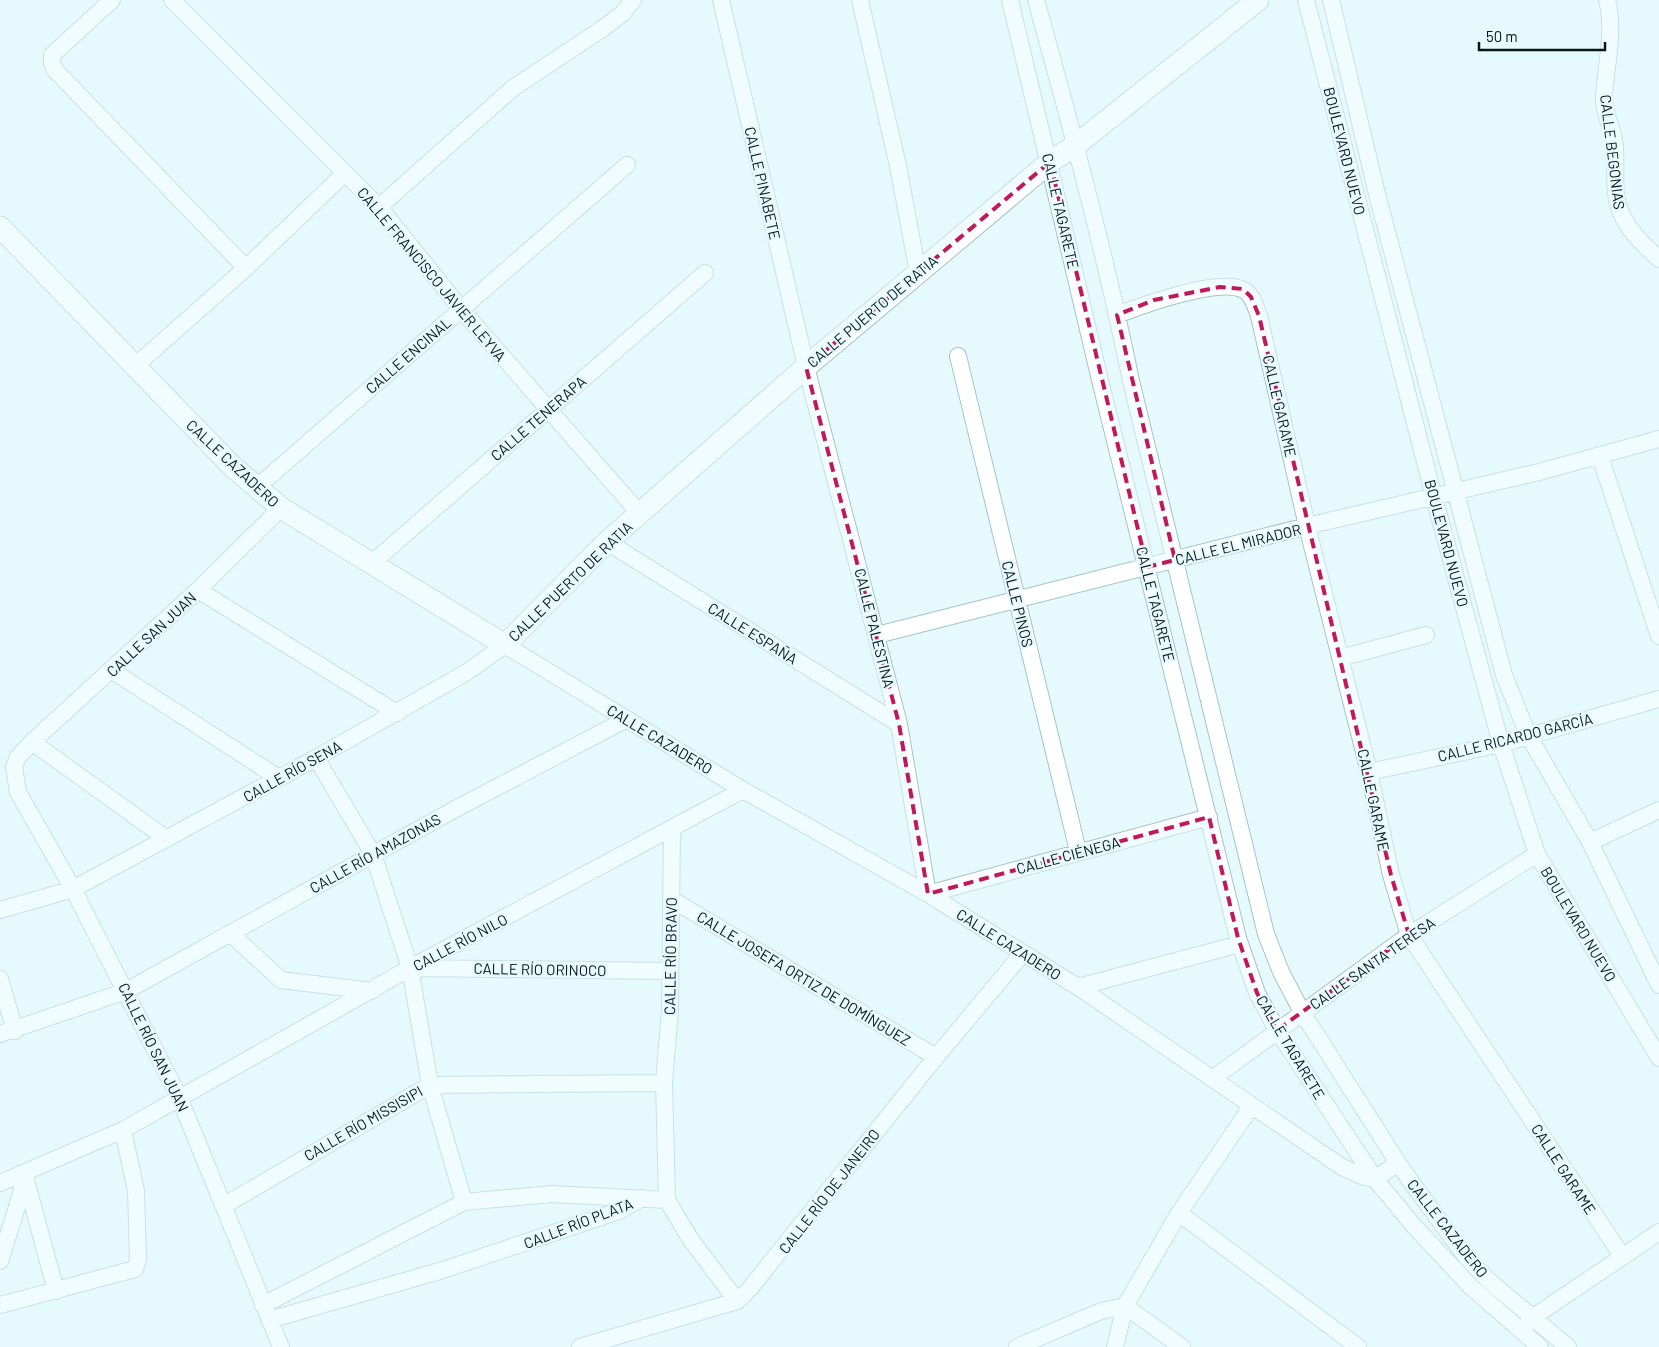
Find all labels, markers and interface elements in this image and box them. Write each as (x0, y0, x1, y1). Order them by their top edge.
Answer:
scale bar (1479, 20, 1605, 52)
text: 50 m (1486, 27, 1518, 45)
street label: BOULEVARD NUEVO (1320, 85, 1370, 217)
street label: CALLE BEGONIAS (1597, 93, 1629, 211)
street label: CALLE PINABETE (741, 125, 785, 241)
street label: CALLE TAGARETE (1039, 151, 1083, 271)
street label: CALLE FRANCISCO JAVIER LEYVA (354, 183, 510, 365)
street label: CALLE PUERTO DE RATIA (803, 251, 941, 371)
street label: CALLE ENCINAL (362, 313, 454, 397)
street label: CALLE GARAME (1260, 353, 1300, 459)
street label: CALLE TENERAPA (487, 372, 589, 464)
street label: CALLE CAZADERO (183, 415, 283, 511)
street label: BOULEVARD NUEVO (1421, 477, 1473, 609)
street label: CALLE PUERTO DE RATIA (504, 517, 636, 645)
street label: CALLE EL MIRADOR (1173, 520, 1303, 568)
street label: CALLE TAGARETE (1133, 545, 1179, 663)
street label: CALLE PINOS (999, 559, 1037, 649)
street label: CALLE PALESTINA (851, 566, 899, 690)
street label: CALLE SAN JUAN (103, 588, 199, 680)
street label: CALLE ESPAÑA (705, 598, 801, 668)
street label: CALLE CAZADERO (604, 700, 716, 778)
street label: CALLE RICARDO GARCÍA (1436, 709, 1594, 765)
street label: CALLE RÍO SENA (240, 737, 344, 805)
street label: CALLE GARAME (1354, 747, 1394, 853)
street label: CALLE RÍO AMAZONAS (306, 809, 444, 897)
street label: CALLE CIÉNEGA (1014, 833, 1122, 877)
street label: BOULEVARD NUEVO (1537, 863, 1621, 985)
street label: CALLE RÍO BRAVO (660, 897, 680, 1015)
street label: CALLE CAZADERO (953, 905, 1065, 983)
street label: CALLE JOSEFA ORTIZ DE DOMÍNGUEZ (694, 907, 914, 1049)
street label: CALLE RÍO NILO (410, 910, 510, 974)
street label: CALLE SANTA TERESA (1306, 913, 1438, 1013)
street label: CALLE RÍO ORINOCO (473, 959, 607, 979)
street label: CALLE RÍO SAN JUAN (115, 980, 193, 1114)
street label: CALLE TAGARETE (1253, 992, 1329, 1102)
street label: CALLE RÍO MISSISIPI (300, 1082, 426, 1164)
street label: CALLE GARAME (1528, 1120, 1600, 1218)
street label: CALLE RÍO DE JANEIRO (775, 1125, 883, 1257)
street label: CALLE CAZADERO (1404, 1175, 1492, 1281)
street label: CALLE RÍO PLATA (521, 1194, 635, 1252)

